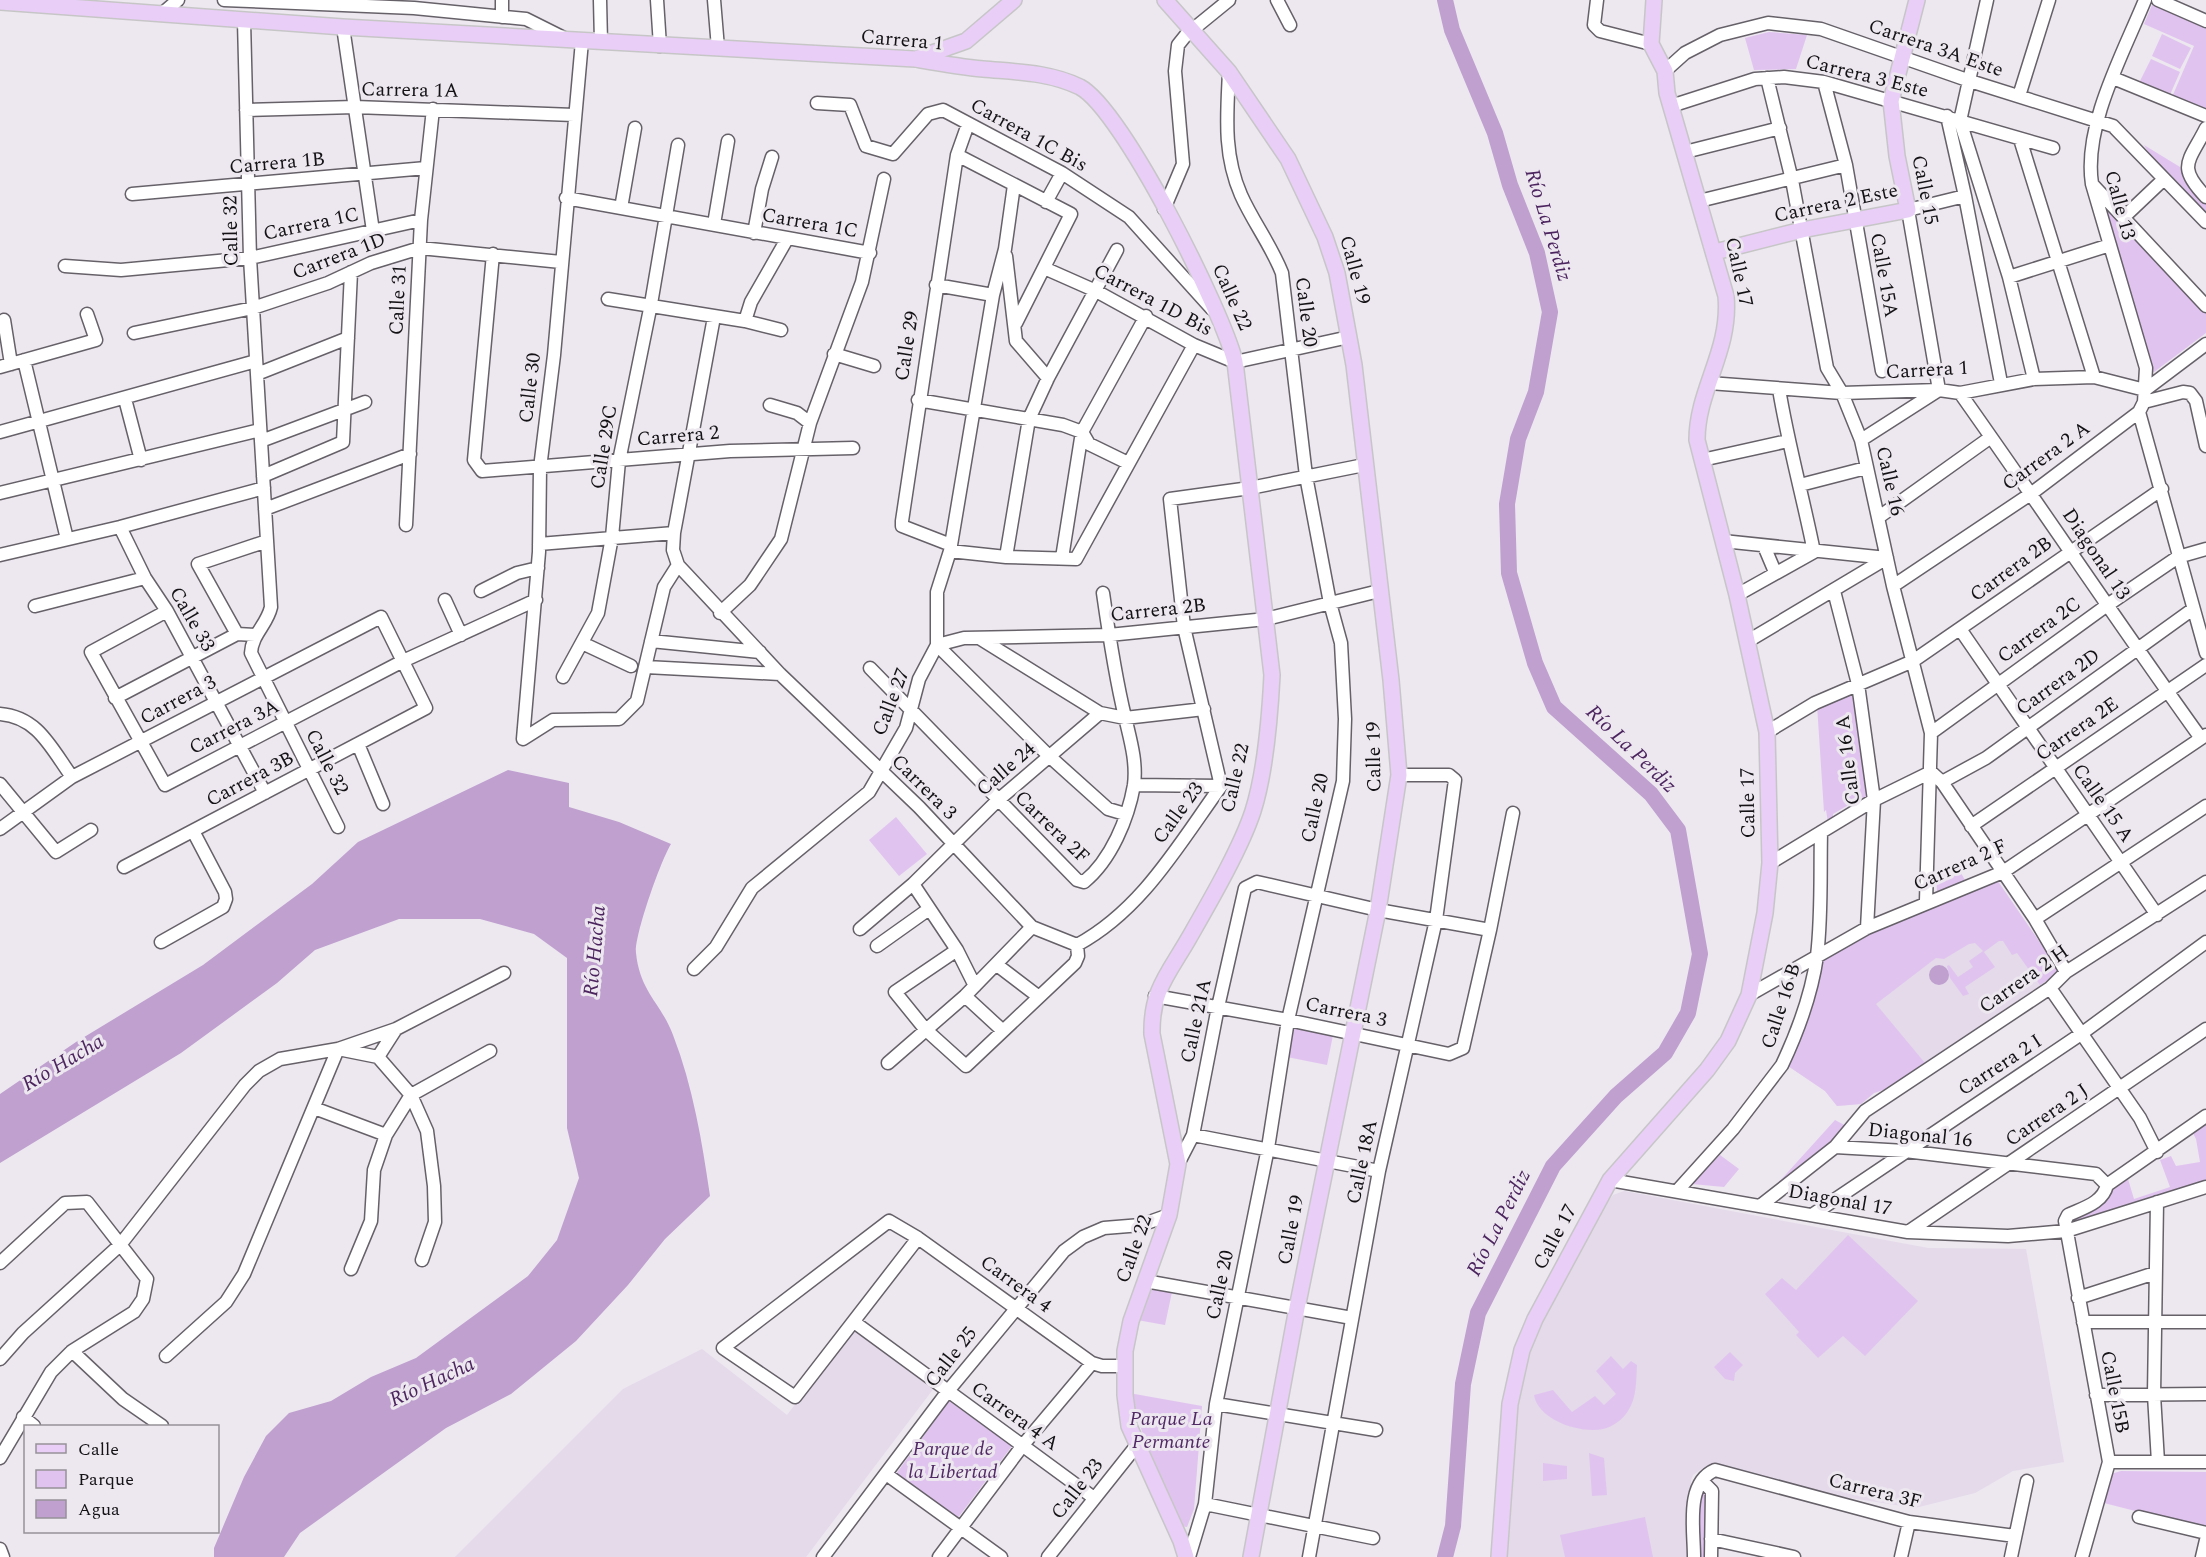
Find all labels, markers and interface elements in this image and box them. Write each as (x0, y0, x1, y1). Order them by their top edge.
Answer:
street label: Carrera 3A Este (1864, 11, 2008, 85)
street label: Carrera 1 (859, 21, 945, 59)
street label: Carrera 3 Este (1802, 46, 1932, 106)
street label: Carrera 1A (361, 74, 459, 106)
street label: Carrera 1C Bis (965, 90, 1093, 180)
street label: Carrera 1B (228, 144, 326, 182)
street label: Calle 15 (1904, 152, 1946, 228)
water label: Río La Perdiz (1516, 165, 1580, 285)
street label: Calle 13 (2096, 167, 2144, 243)
street label: Carrera 2 Este (1771, 175, 1901, 231)
street label: Calle 32 (215, 195, 247, 267)
street label: Carrera 1C (260, 199, 362, 249)
street label: Carrera 1C (759, 200, 861, 246)
street label: Carrera 1D (288, 224, 390, 288)
street label: Calle 15A (1862, 230, 1906, 320)
street label: Calle 19 (1331, 232, 1379, 308)
street label: Calle 17 (1717, 234, 1761, 310)
street label: Carrera 1D Bis (1088, 256, 1218, 344)
street label: Calle 22 (1204, 259, 1260, 335)
street label: Calle 31 (381, 264, 415, 336)
street label: Calle 20 (1287, 275, 1325, 349)
street label: Calle 29 (887, 309, 927, 383)
street label: Calle 30 (511, 351, 549, 425)
street label: Carrera 1 (1885, 353, 1969, 387)
street label: Calle 29C (583, 403, 625, 491)
street label: Carrera 2 A (1996, 414, 2096, 498)
street label: Carrera 2 (635, 417, 721, 455)
street label: Calle 16 (1867, 443, 1913, 519)
street label: Diagonal 13 (2054, 502, 2138, 606)
street label: Carrera 2B (1963, 529, 2059, 609)
street label: Calle 33 (161, 581, 223, 657)
street label: Carrera 2C (1991, 589, 2087, 671)
street label: Carrera 2B (1109, 590, 1207, 630)
street label: Carrera 2D (2009, 641, 2107, 723)
street label: Calle 27 (864, 664, 918, 740)
street label: Carrera 3 (134, 667, 222, 733)
street label: Carrera 2E (2029, 689, 2125, 769)
street label: Carrera 3A (184, 691, 284, 763)
water label: Río La Perdiz (1578, 697, 1684, 801)
street label: Calle 16 A (1828, 713, 1868, 807)
street label: Calle 19 (1358, 721, 1390, 793)
street label: Calle 32 (298, 724, 356, 800)
street label: Calle 24 (970, 735, 1042, 803)
street label: Calle 22 (1212, 740, 1258, 816)
street label: Carrera 3B (201, 743, 299, 815)
street label: Carrera 3 (884, 747, 964, 827)
street label: Calle 15 A (2065, 757, 2141, 849)
street label: Calle 17 (1732, 767, 1764, 839)
street label: Calle 20 (1293, 770, 1337, 846)
street label: Calle 23 (1145, 776, 1211, 850)
street label: Carrera 2F (1007, 783, 1097, 871)
street label: Carrera 2 F (1908, 831, 2012, 899)
water label: Río Hacha (575, 904, 615, 998)
street label: Carrera 2 H (1973, 937, 2075, 1021)
street label: Calle 16 B (1753, 959, 1809, 1053)
street label: Calle 21A (1172, 976, 1220, 1066)
street label: Carrera 3 (1302, 989, 1390, 1035)
water label: Río Hacha (16, 1026, 111, 1100)
street label: Carrera 2 I (1952, 1026, 2048, 1104)
street label: Carrera 2 J (1999, 1076, 2095, 1154)
street label: Diagonal 16 (1866, 1115, 1974, 1155)
street label: Calle 18A (1338, 1117, 1386, 1207)
water label: Río La Perdiz (1458, 1164, 1540, 1282)
street label: Diagonal 17 (1786, 1176, 1894, 1224)
street label: Calle 19 (1270, 1192, 1312, 1268)
street label: Calle 17 (1525, 1199, 1585, 1275)
street label: Calle 22 (1108, 1211, 1160, 1287)
street label: Calle 20 (1198, 1247, 1242, 1323)
street label: Carrera 4 (974, 1248, 1058, 1320)
street label: Calle 25 (917, 1320, 985, 1394)
water label: Río Hacha (384, 1348, 480, 1416)
street label: Calle 15B (2092, 1348, 2138, 1436)
street label: Carrera 4 A (965, 1374, 1065, 1458)
park label: Parque La Permante (1129, 1404, 1213, 1457)
legend (24, 1425, 219, 1533)
park label: Parque de la Libertad (908, 1434, 998, 1487)
text: Calle (78, 1436, 119, 1463)
street label: Calle 23 (1043, 1452, 1111, 1526)
street label: Carrera 3F (1825, 1465, 1925, 1517)
text: Parque (78, 1466, 134, 1493)
text: Agua (78, 1496, 120, 1523)

